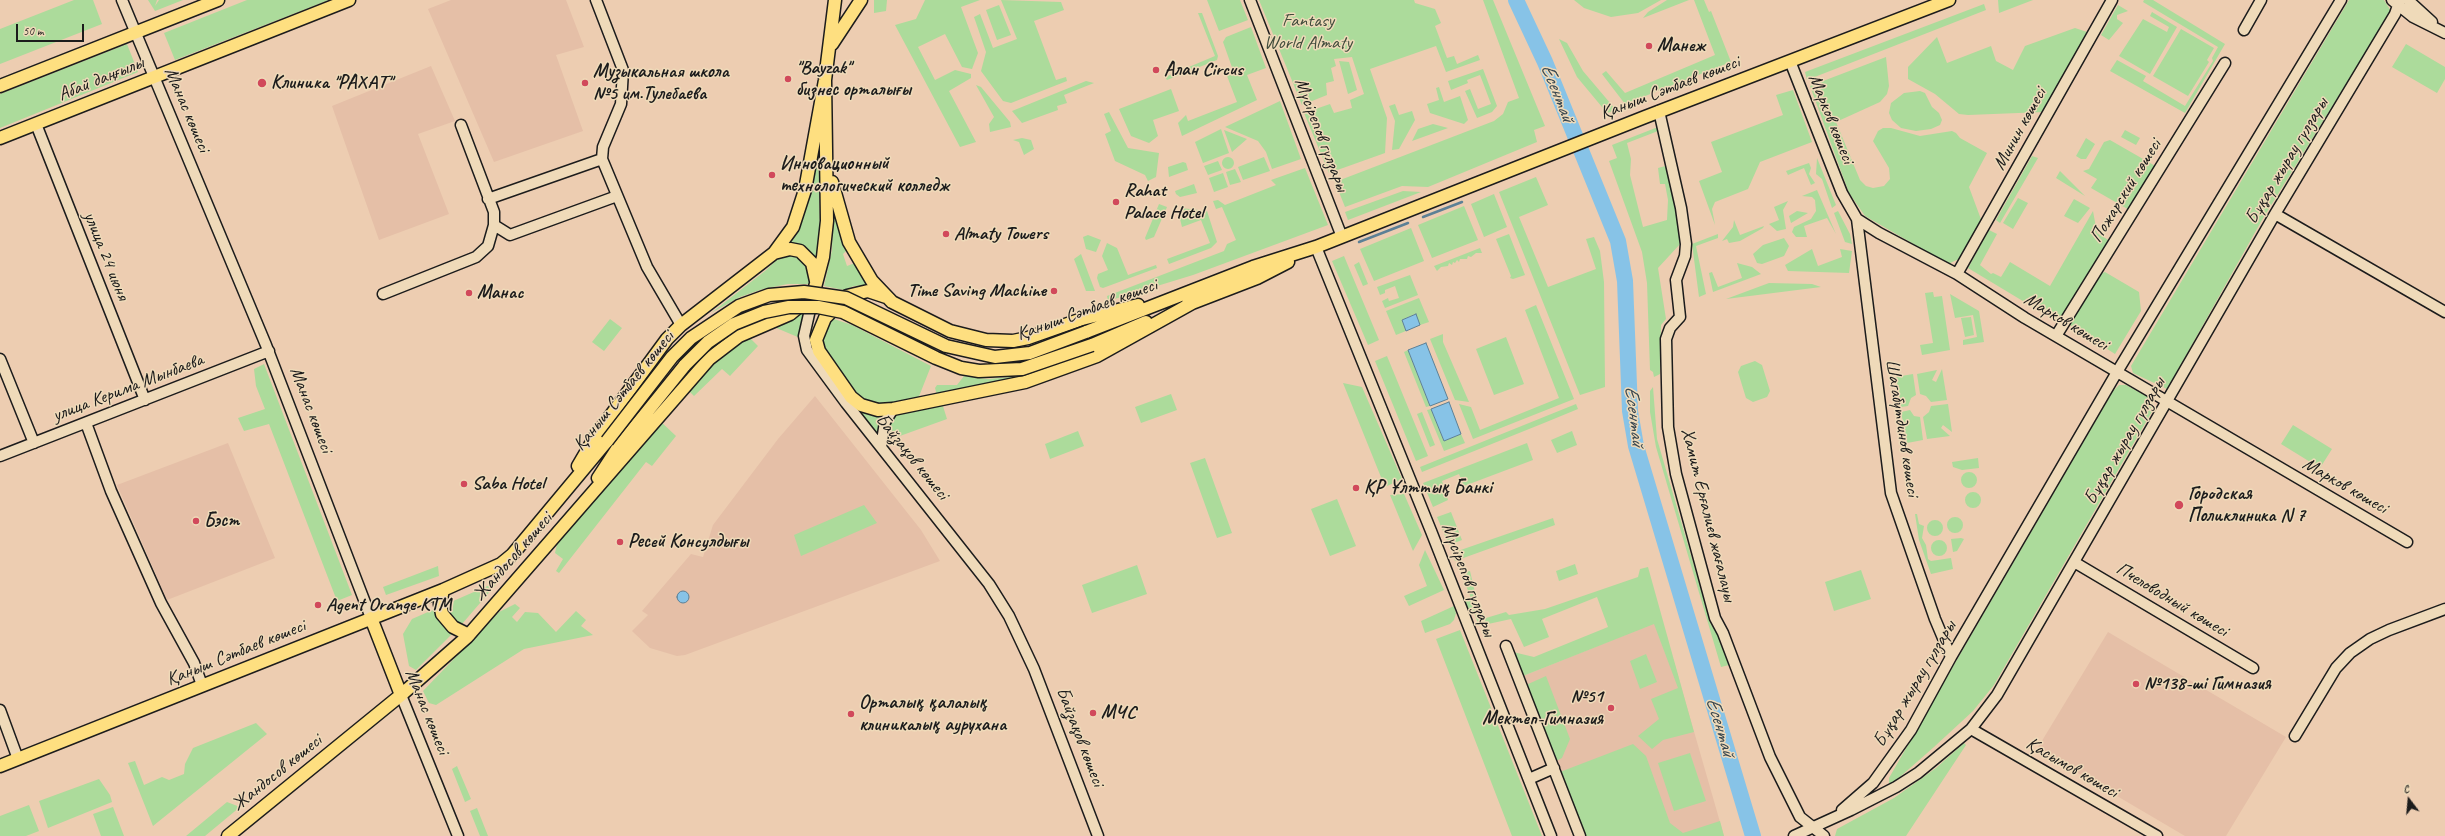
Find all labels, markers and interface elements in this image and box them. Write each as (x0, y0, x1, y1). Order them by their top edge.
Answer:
park label: Fantasy World Almaty (1264, 10, 1352, 54)
scale bar (18, 16, 86, 42)
text: 50 m (23, 23, 43, 39)
place label: Манеж (1657, 35, 1705, 57)
marker: Манеж (1644, 41, 1654, 51)
street label: Абай даңғылы (55, 51, 147, 107)
street label: Қаныш Сәтбаев көшесі (1597, 51, 1743, 125)
place label: "Bayzak" бизнес орталығы (796, 57, 911, 101)
place label: Алан Circus (1164, 59, 1243, 81)
place label: Музыкальная школа №5 им.Тулебаева (593, 61, 729, 105)
water label: Есентай (1535, 61, 1579, 125)
street label: Манас көшесі (159, 64, 215, 156)
marker: Алан Circus (1151, 65, 1161, 75)
street label: Марков көшесі (1803, 71, 1859, 167)
place label: Клиника "РАХАТ" (271, 72, 392, 94)
marker: "Bayzak" бизнес орталығы (783, 74, 793, 84)
street label: Мүсірепов гүлзары (1289, 75, 1353, 195)
marker: Клиника "РАХАТ" (256, 77, 268, 89)
marker: Музыкальная школа №5 им.Тулебаева (580, 78, 590, 88)
street label: Минин көшесі (1988, 84, 2052, 174)
street label: Бұқар жырау гүлзары (2240, 94, 2334, 228)
street label: Пожарский көшесі (2085, 135, 2167, 247)
place label: Инновационный технологический колледж (780, 153, 949, 197)
marker: Инновационный технологический колледж (767, 170, 777, 180)
place label: Rahat Palace Hotel (1124, 180, 1203, 224)
marker: Rahat Palace Hotel (1111, 197, 1121, 207)
street label: улица 24 июня (78, 208, 134, 304)
place label: Almaty Towers (954, 223, 1048, 245)
marker: Almaty Towers (941, 229, 951, 239)
street label: Қаныш Сәтбаев көшесі (1014, 274, 1160, 346)
place label: Time Saving Machine (907, 280, 1046, 302)
place label: Манас (477, 282, 523, 304)
marker: Time Saving Machine (1049, 286, 1059, 296)
marker: Манас (464, 288, 474, 298)
street label: Марков көшесі (2020, 288, 2112, 356)
street label: Қаныш Сәтбаев көшесі (569, 326, 679, 456)
street label: улица Керима Мынбаева (49, 349, 207, 427)
street label: Шагабутдинов көшесі (1880, 358, 1924, 498)
street label: Манас көшесі (284, 364, 338, 456)
street label: Бұқар жырау гүлзары (2079, 373, 2171, 509)
water label: Есентай (1618, 385, 1650, 447)
street label: Байзақов көшесі (870, 409, 954, 505)
street label: Хамит Ерғалиев жағалауы (1675, 426, 1741, 604)
street label: Марков көшесі (2298, 453, 2392, 519)
place label: Saba Hotel (472, 473, 544, 495)
place label: ҚР Ұлттық Банкі (1364, 477, 1492, 499)
marker: Saba Hotel (459, 479, 469, 489)
marker: ҚР Ұлттық Банкі (1351, 483, 1361, 493)
place label: Городская Поликлиника N 7 (2188, 483, 2305, 527)
marker: Городская Поликлиника N 7 (2173, 499, 2185, 511)
street label: Жандосов көшесі (468, 508, 558, 606)
place label: Бэст (204, 510, 239, 532)
marker: Бэст (191, 516, 201, 526)
street label: Мүсірепов гүлзары (1436, 520, 1500, 640)
place label: Ресей Консулдығы (628, 531, 748, 553)
marker: Ресей Консулдығы (615, 537, 625, 547)
street label: Пчеловодный көшесі (2112, 558, 2232, 642)
place label: Agent Orange KTM (326, 594, 452, 616)
marker: Agent Orange KTM (313, 600, 323, 610)
street label: Қаныш Сәтбаев көшесі (163, 615, 309, 691)
street label: Бұқар жырау гүлзары (1868, 617, 1962, 751)
street label: Манас көшесі (400, 666, 454, 758)
place label: №138-ші Гимназия (2144, 673, 2271, 695)
marker: №138-ші Гимназия (2131, 679, 2141, 689)
street label: Байзақов көшесі (1051, 684, 1109, 790)
place label: №51 Мектеп-Гимназия (1482, 686, 1603, 730)
place label: Орталық қалалық клиникалық аурухана (859, 692, 1006, 736)
water label: Есентай (1700, 695, 1740, 759)
place label: МЧС (1101, 702, 1136, 724)
marker: №51 Мектеп-Гимназия (1606, 703, 1616, 713)
marker: МЧС (1088, 708, 1098, 718)
marker: Орталық қалалық клиникалық аурухана (846, 709, 856, 719)
street label: Жандосов көшесі (227, 730, 327, 816)
street label: Қасымов көшесі (2022, 732, 2122, 804)
north arrow (2389, 780, 2429, 820)
text: С (2401, 781, 2410, 796)

